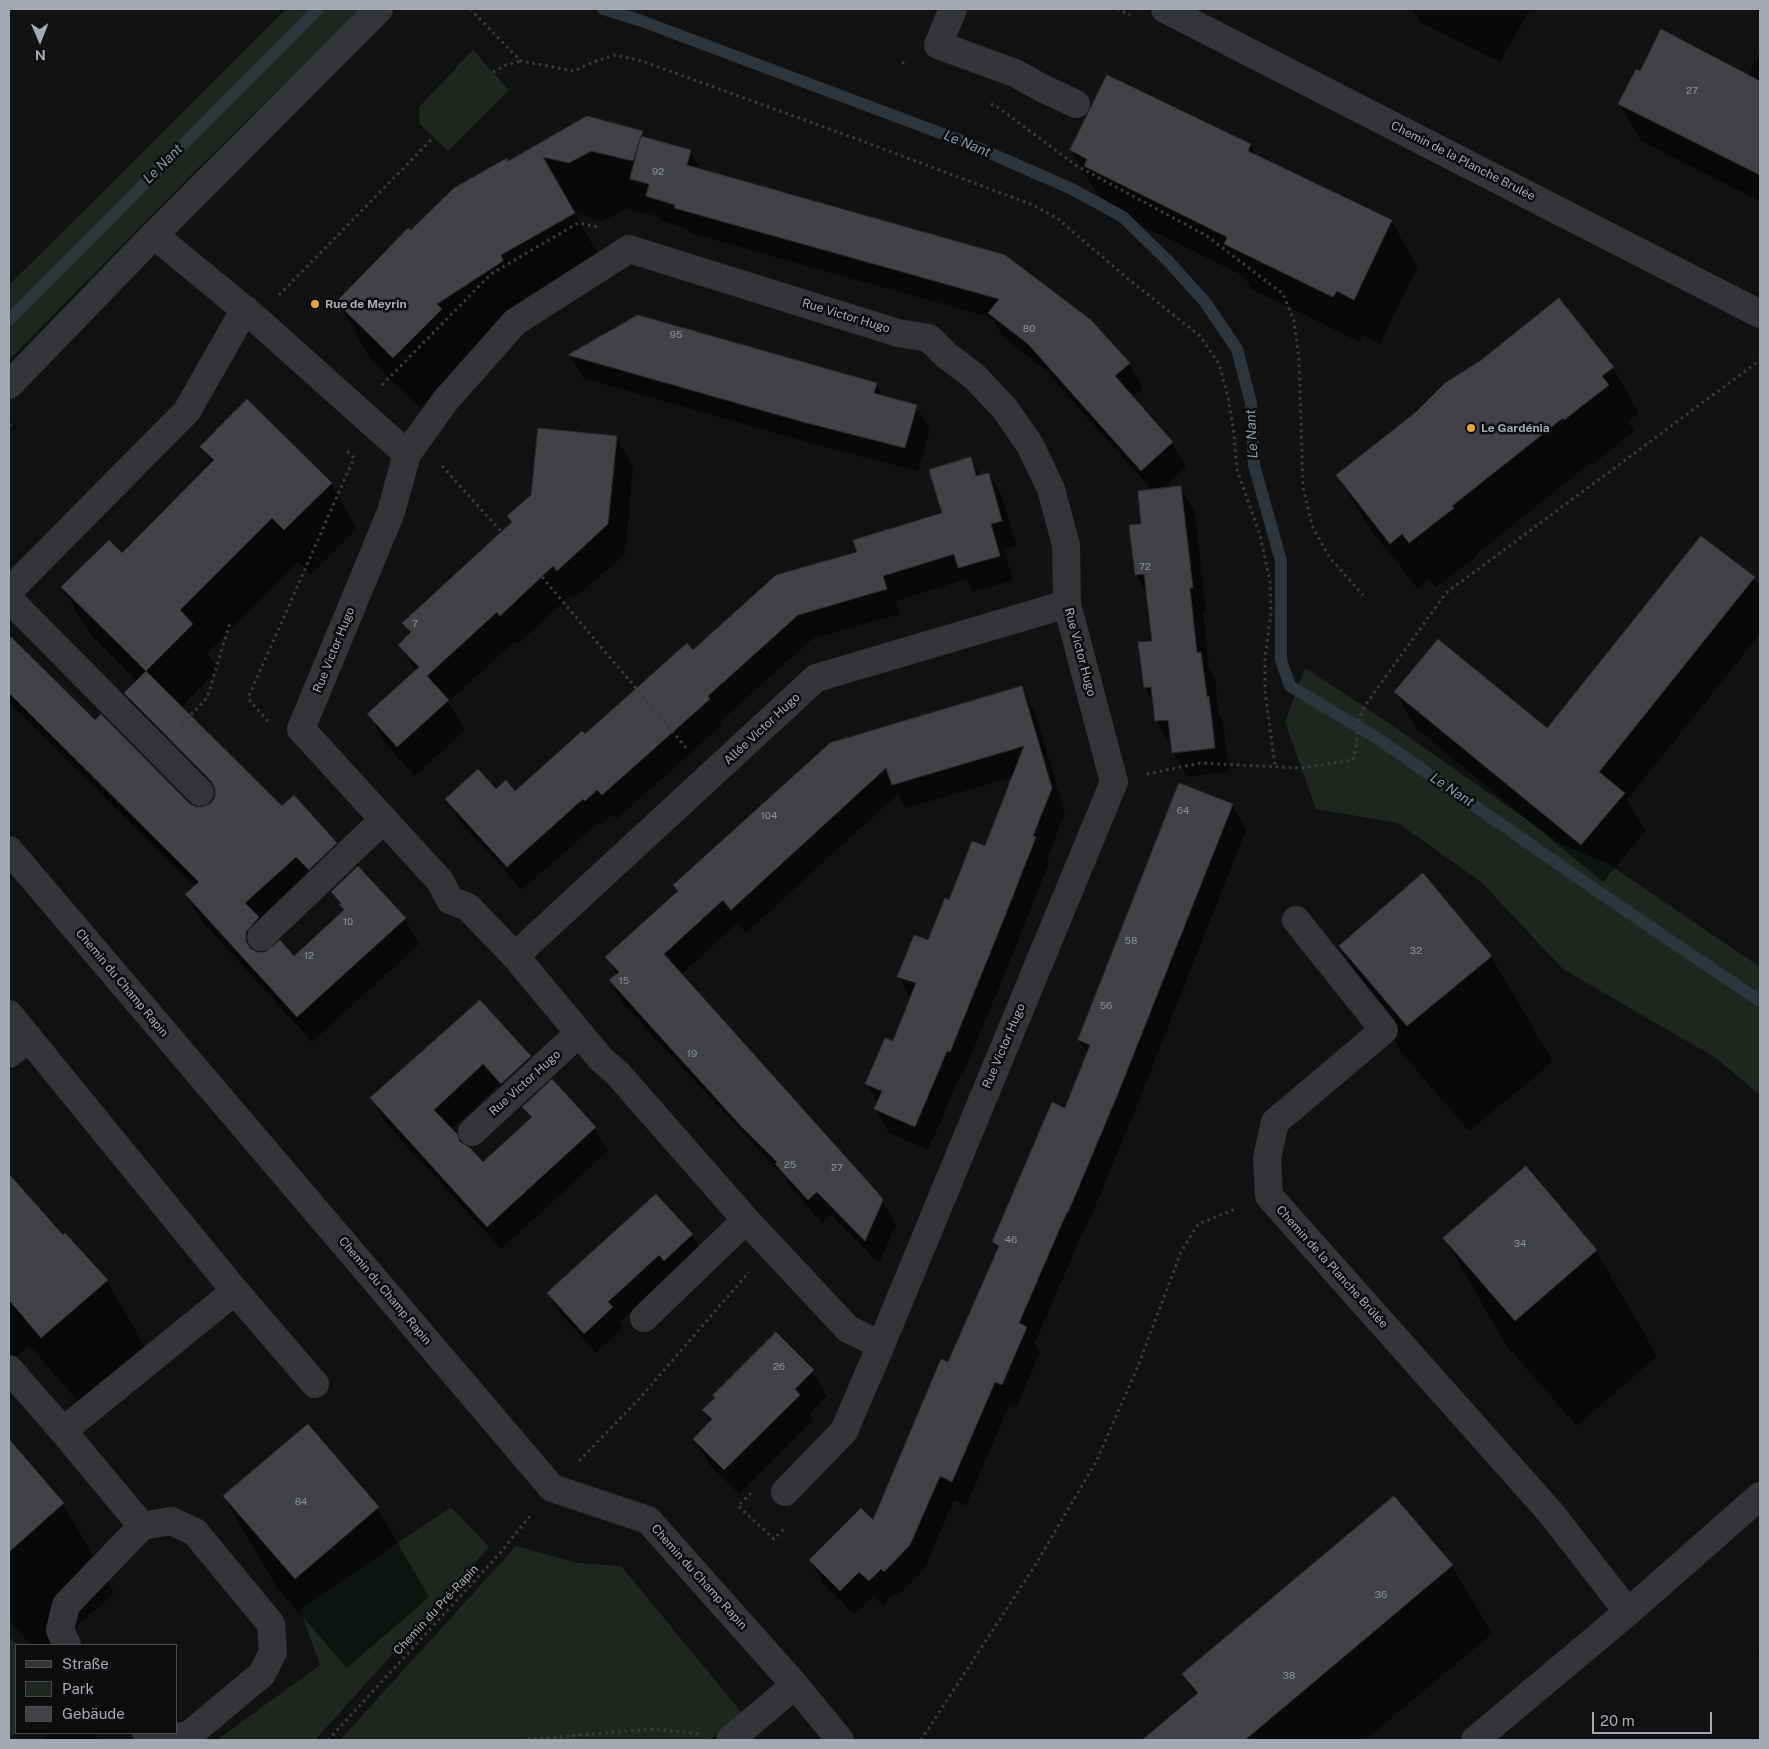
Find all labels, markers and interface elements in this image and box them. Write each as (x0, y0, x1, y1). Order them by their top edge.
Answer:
north arrow (15, 15, 65, 65)
text: N (35, 47, 46, 63)
house number: 27 (1686, 85, 1698, 97)
street label: Chemin de la Planche Brulée (1389, 118, 1537, 204)
water label: Le Nant (941, 127, 993, 161)
water label: Le Nant (140, 141, 186, 187)
house number: 92 (652, 166, 664, 178)
street label: Rue Victor Hugo (800, 296, 892, 336)
place label: Rue de Meyrin (325, 297, 407, 311)
marker: Rue de Meyrin (309, 298, 321, 310)
house number: 80 (1023, 323, 1035, 335)
house number: 95 (670, 329, 682, 341)
water label: Le Nant (1242, 409, 1262, 459)
place label: Le Gardénia (1481, 421, 1550, 435)
marker: Le Gardénia (1465, 422, 1477, 434)
house number: 72 (1139, 561, 1151, 573)
street label: Rue Victor Hugo (310, 605, 358, 695)
street label: Rue Victor Hugo (1061, 606, 1099, 698)
house number: 7 (412, 618, 418, 630)
street label: Allée Victor Hugo (721, 690, 803, 768)
water label: Le Nant (1427, 769, 1477, 811)
house number: 64 (1177, 805, 1189, 817)
house number: 104 (761, 810, 777, 822)
house number: 10 (343, 916, 353, 928)
street label: Chemin du Champ Rapin (73, 926, 171, 1040)
house number: 58 (1125, 935, 1137, 947)
house number: 32 (1410, 945, 1422, 957)
house number: 12 (304, 950, 314, 962)
house number: 15 (619, 975, 629, 987)
house number: 56 (1100, 1000, 1112, 1012)
street label: Rue Victor Hugo (980, 1001, 1028, 1091)
street label: Rue Victor Hugo (486, 1047, 564, 1119)
house number: 19 (687, 1048, 697, 1060)
house number: 25 (784, 1159, 796, 1171)
house number: 27 (831, 1162, 843, 1174)
street label: Chemin de la Planche Brûlée (1273, 1203, 1391, 1331)
street label: Chemin du Champ Rapin (336, 1234, 434, 1348)
house number: 46 (1005, 1234, 1017, 1246)
house number: 34 (1514, 1238, 1526, 1250)
house number: 26 (773, 1361, 785, 1373)
house number: 84 (295, 1496, 307, 1508)
street label: Chemin du Champ Rapin (648, 1522, 750, 1632)
street label: Chemin du Pré-Rapin (391, 1562, 481, 1658)
house number: 36 (1375, 1589, 1387, 1601)
legend (15, 1644, 178, 1734)
text: Straße (62, 1655, 109, 1672)
house number: 38 (1283, 1670, 1295, 1682)
text: Park (62, 1680, 94, 1697)
scale bar (1594, 1702, 1714, 1734)
text: Gebäude (62, 1705, 125, 1722)
text: 20 m (1600, 1712, 1635, 1729)

